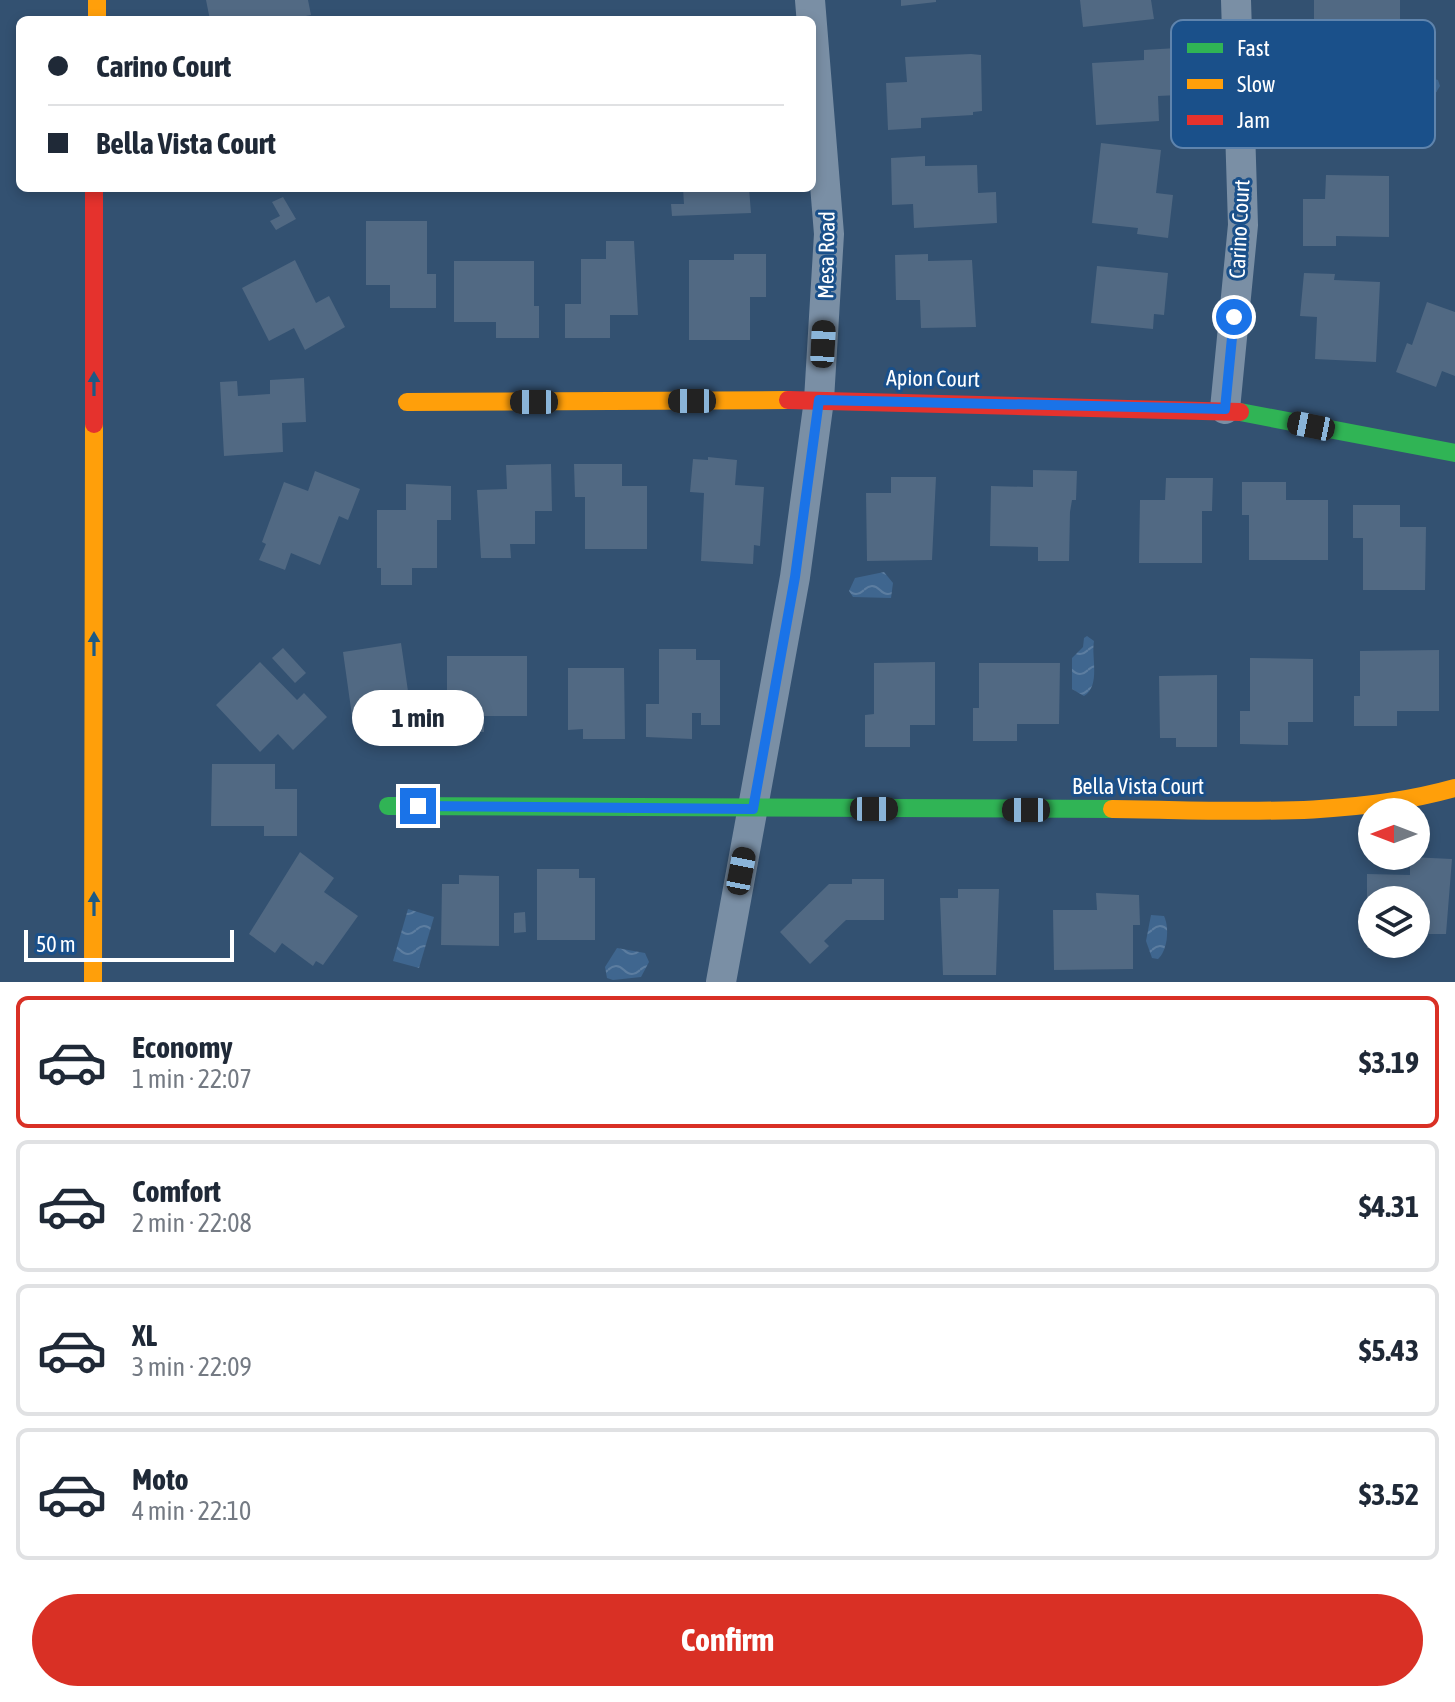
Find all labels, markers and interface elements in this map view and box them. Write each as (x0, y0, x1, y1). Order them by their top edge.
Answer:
legend (1171, 20, 1435, 148)
text: Fast (1237, 35, 1270, 61)
text: Carino Court (96, 49, 231, 83)
text: Slow (1237, 71, 1275, 97)
text: Jam (1237, 107, 1270, 133)
text: Bella Vista Court (96, 126, 276, 160)
street label: Carino Court (1223, 179, 1255, 279)
street label: Mesa Road (812, 211, 840, 299)
route start (1216, 299, 1252, 335)
car (810, 319, 836, 369)
street label: Apion Court (886, 364, 980, 392)
one-way arrow (88, 371, 100, 396)
car (668, 389, 716, 413)
car (510, 390, 558, 414)
car (1285, 410, 1337, 442)
one-way arrow (88, 631, 100, 656)
callout: 1 min (352, 690, 484, 746)
text: 1 min (391, 703, 445, 733)
street label: Bella Vista Court (1072, 773, 1204, 799)
route end (400, 788, 436, 824)
car (850, 797, 898, 821)
car (1002, 798, 1050, 822)
north arrow (1358, 798, 1430, 870)
map controls (1358, 798, 1430, 958)
car (725, 845, 757, 897)
button: layers (1358, 886, 1430, 958)
one-way arrow (88, 891, 100, 916)
scale bar (24, 926, 234, 962)
text: 50 m (36, 931, 76, 957)
icon: car (36, 1026, 108, 1098)
text: Economy (132, 1030, 233, 1064)
text: $3.19 (1359, 1045, 1419, 1079)
text: 1 min · 22:07 (132, 1064, 252, 1094)
icon: car (36, 1170, 108, 1242)
text: Comfort (132, 1174, 221, 1208)
text: $4.31 (1359, 1189, 1419, 1223)
text: 2 min · 22:08 (132, 1208, 252, 1238)
icon: car (36, 1314, 108, 1386)
text: XL (132, 1318, 157, 1352)
text: $5.43 (1359, 1333, 1419, 1367)
text: 3 min · 22:09 (132, 1352, 252, 1382)
icon: car (36, 1458, 108, 1530)
text: Moto (132, 1462, 189, 1496)
text: $3.52 (1359, 1477, 1419, 1511)
text: 4 min · 22:10 (132, 1496, 251, 1526)
button: Confirm (32, 1594, 1423, 1686)

